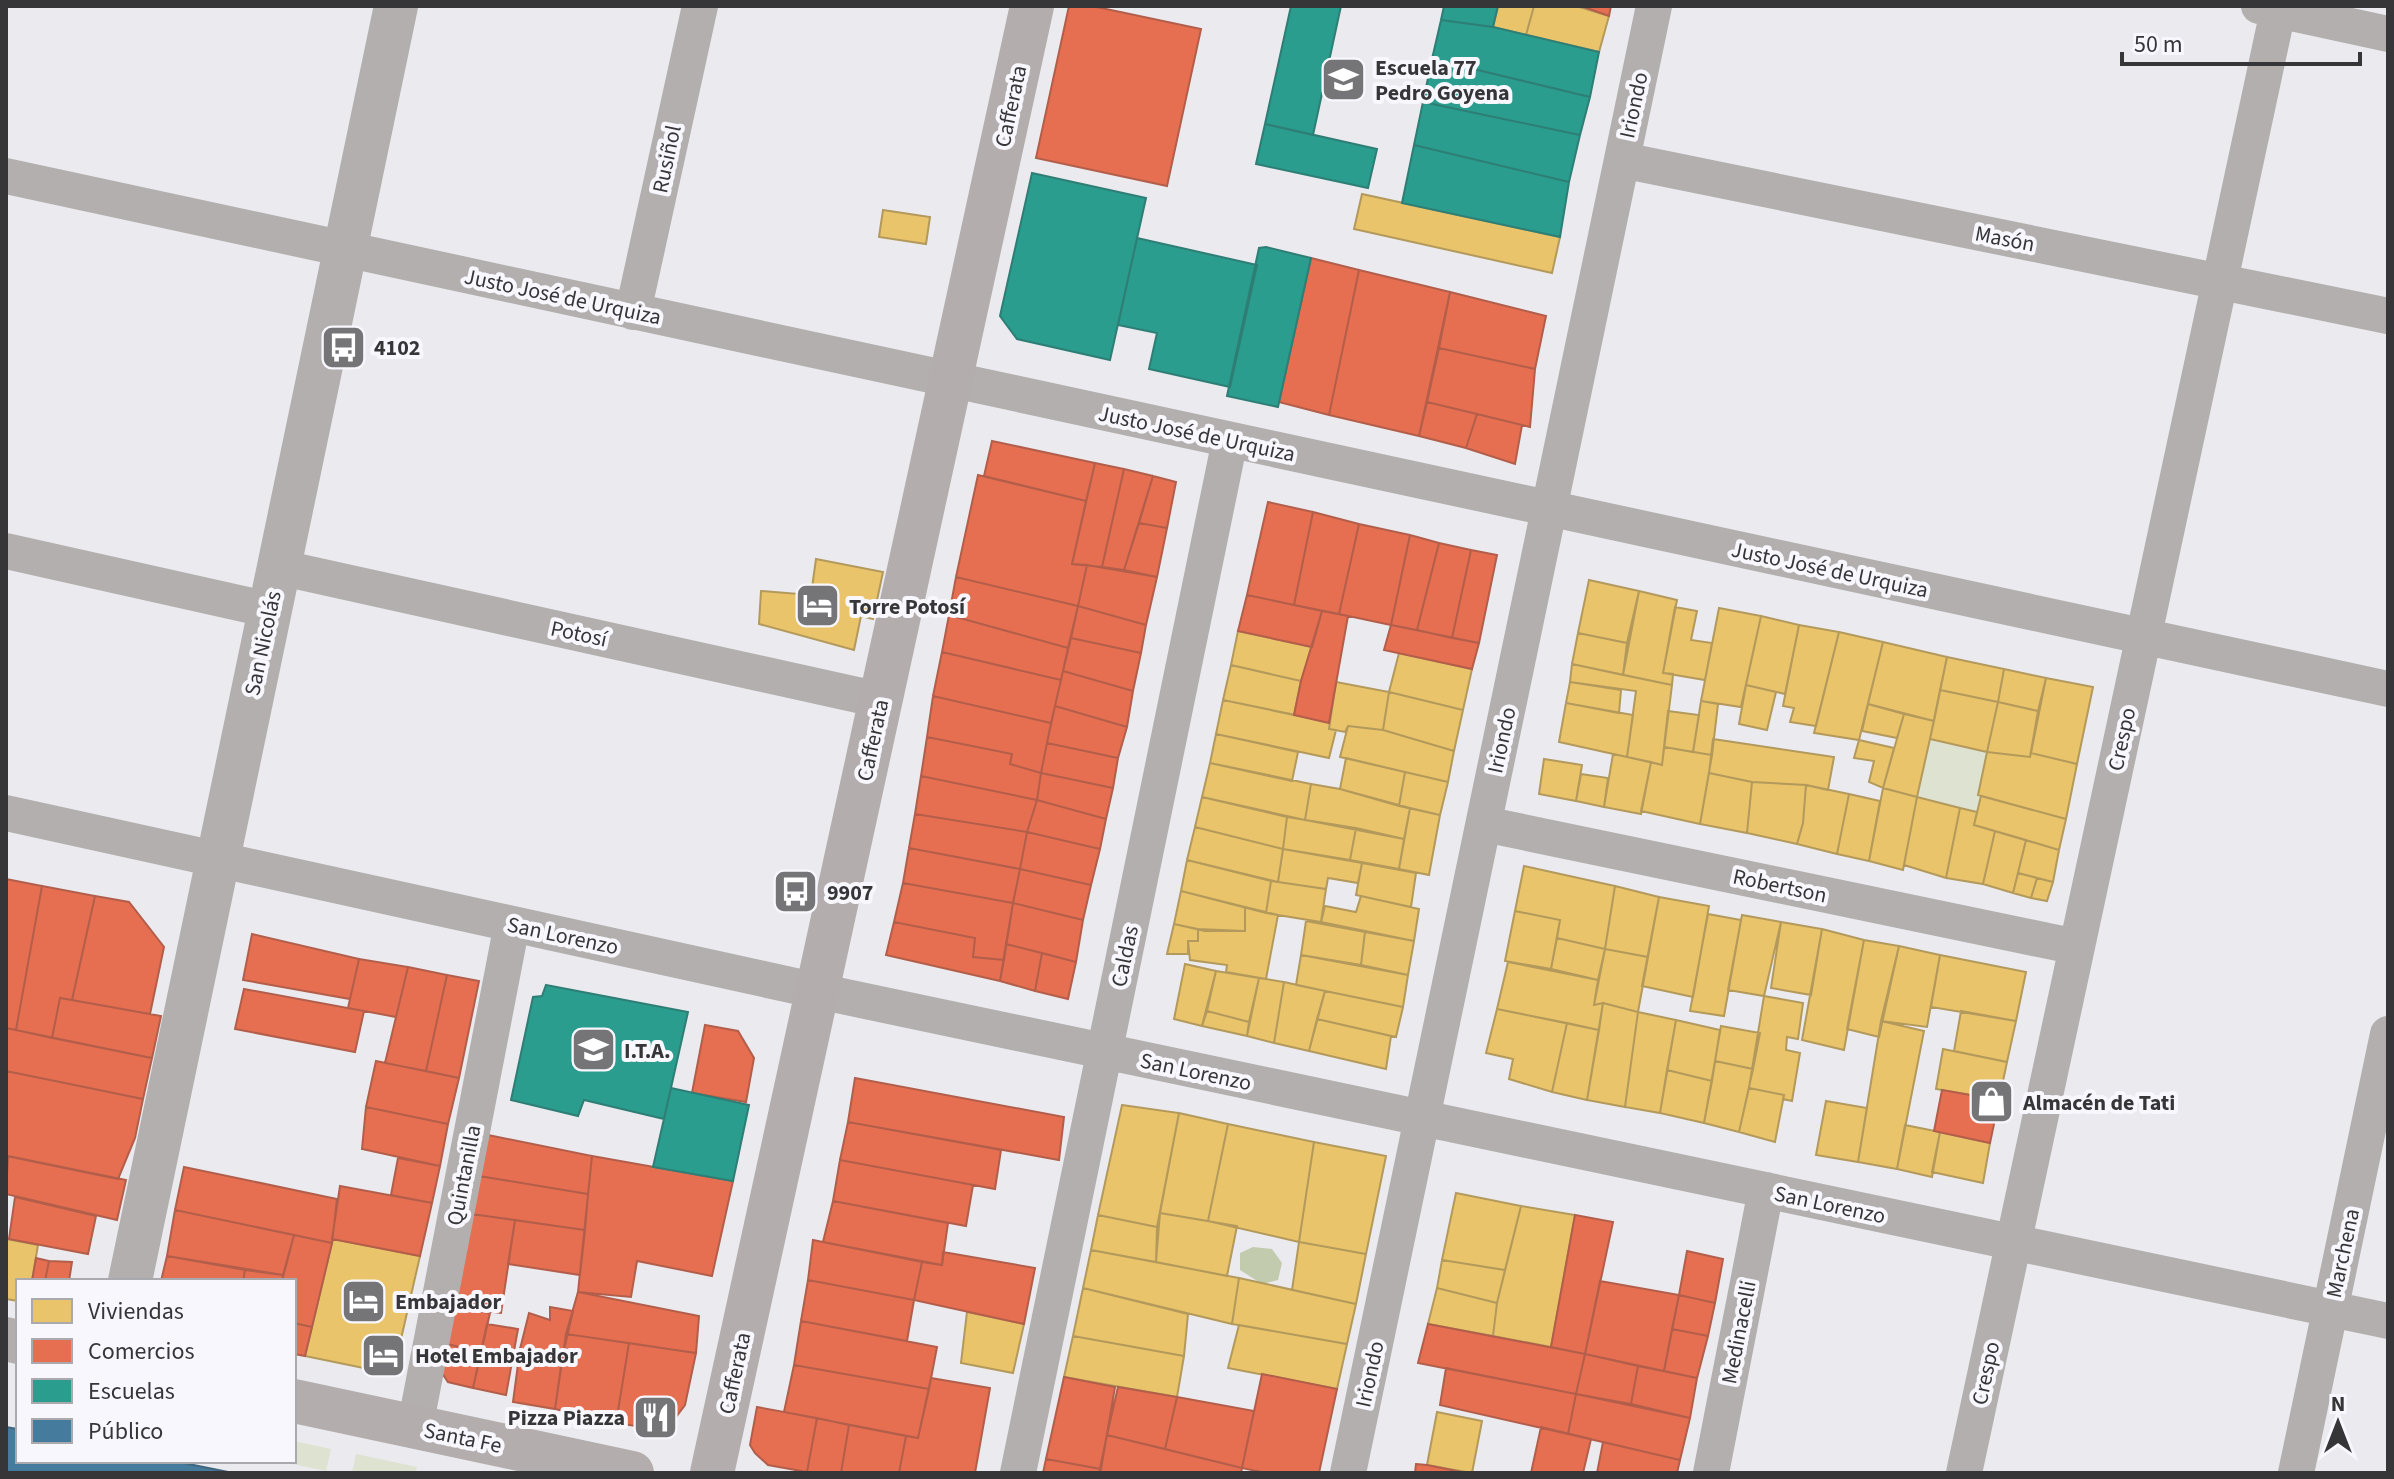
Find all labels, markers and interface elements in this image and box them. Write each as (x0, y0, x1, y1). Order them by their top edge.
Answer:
scale bar (2122, 16, 2360, 66)
text: 50 m (2134, 27, 2183, 62)
place label: Escuela 77 Pedro Goyena (1375, 52, 1510, 109)
school or university icon: Escuela 77 Pedro Goyena (1320, 56, 1368, 104)
street label: Cafferata (987, 62, 1035, 150)
street label: Iriondo (1611, 69, 1657, 141)
street label: Rusiñol (644, 122, 690, 196)
street label: Masón (1972, 218, 2037, 260)
street label: Justo José de Urquiza (461, 261, 664, 333)
bus stop icon: 4102 (319, 323, 367, 371)
place label: 4102 (374, 332, 420, 364)
street label: Justo José de Urquiza (1095, 398, 1298, 470)
street label: Justo José de Urquiza (1728, 534, 1931, 606)
hotel icon: Torre Potosí (794, 582, 842, 630)
street label: San Nicolás (236, 588, 290, 699)
place label: Torre Potosí (849, 591, 967, 623)
street label: Potosí (548, 612, 611, 656)
street label: Cafferata (849, 696, 897, 784)
street label: Iriondo (1479, 704, 1525, 776)
street label: Crespo (2100, 704, 2144, 774)
street label: Robertson (1730, 860, 1830, 912)
bus stop icon: 9907 (772, 868, 820, 916)
place label: 9907 (827, 877, 873, 909)
street label: San Lorenzo (504, 909, 621, 963)
street label: Caldas (1103, 923, 1147, 990)
school or university icon: I.T.A. (569, 1026, 617, 1074)
place label: I.T.A. (624, 1035, 671, 1067)
street label: San Lorenzo (1137, 1045, 1254, 1099)
shop icon: Almacén de Tati (1968, 1078, 2016, 1126)
place label: Almacén de Tati (2022, 1087, 2175, 1119)
street label: Quintanilla (439, 1122, 489, 1228)
street label: San Lorenzo (1771, 1178, 1888, 1232)
street label: Marchena (2318, 1206, 2368, 1301)
hotel icon: Embajador (340, 1277, 388, 1325)
street label: Medinacelli (1713, 1278, 1765, 1387)
legend (16, 1279, 296, 1463)
place label: Embajador (395, 1286, 501, 1318)
text: Viviendas (88, 1294, 184, 1329)
street label: Cafferata (711, 1329, 759, 1417)
hotel icon: Hotel Embajador (360, 1331, 408, 1379)
text: Comercios (88, 1334, 194, 1369)
street label: Iriondo (1347, 1338, 1393, 1410)
street label: Crespo (1964, 1338, 2008, 1408)
place label: Hotel Embajador (415, 1340, 578, 1372)
text: Escuelas (88, 1374, 175, 1409)
north arrow (2298, 1383, 2378, 1463)
text: N (2331, 1388, 2345, 1420)
restaurant icon: Pizza Piazza (632, 1393, 680, 1441)
place label: Pizza Piazza (508, 1402, 625, 1434)
text: Público (88, 1414, 163, 1449)
street label: Santa Fe (421, 1414, 505, 1462)

